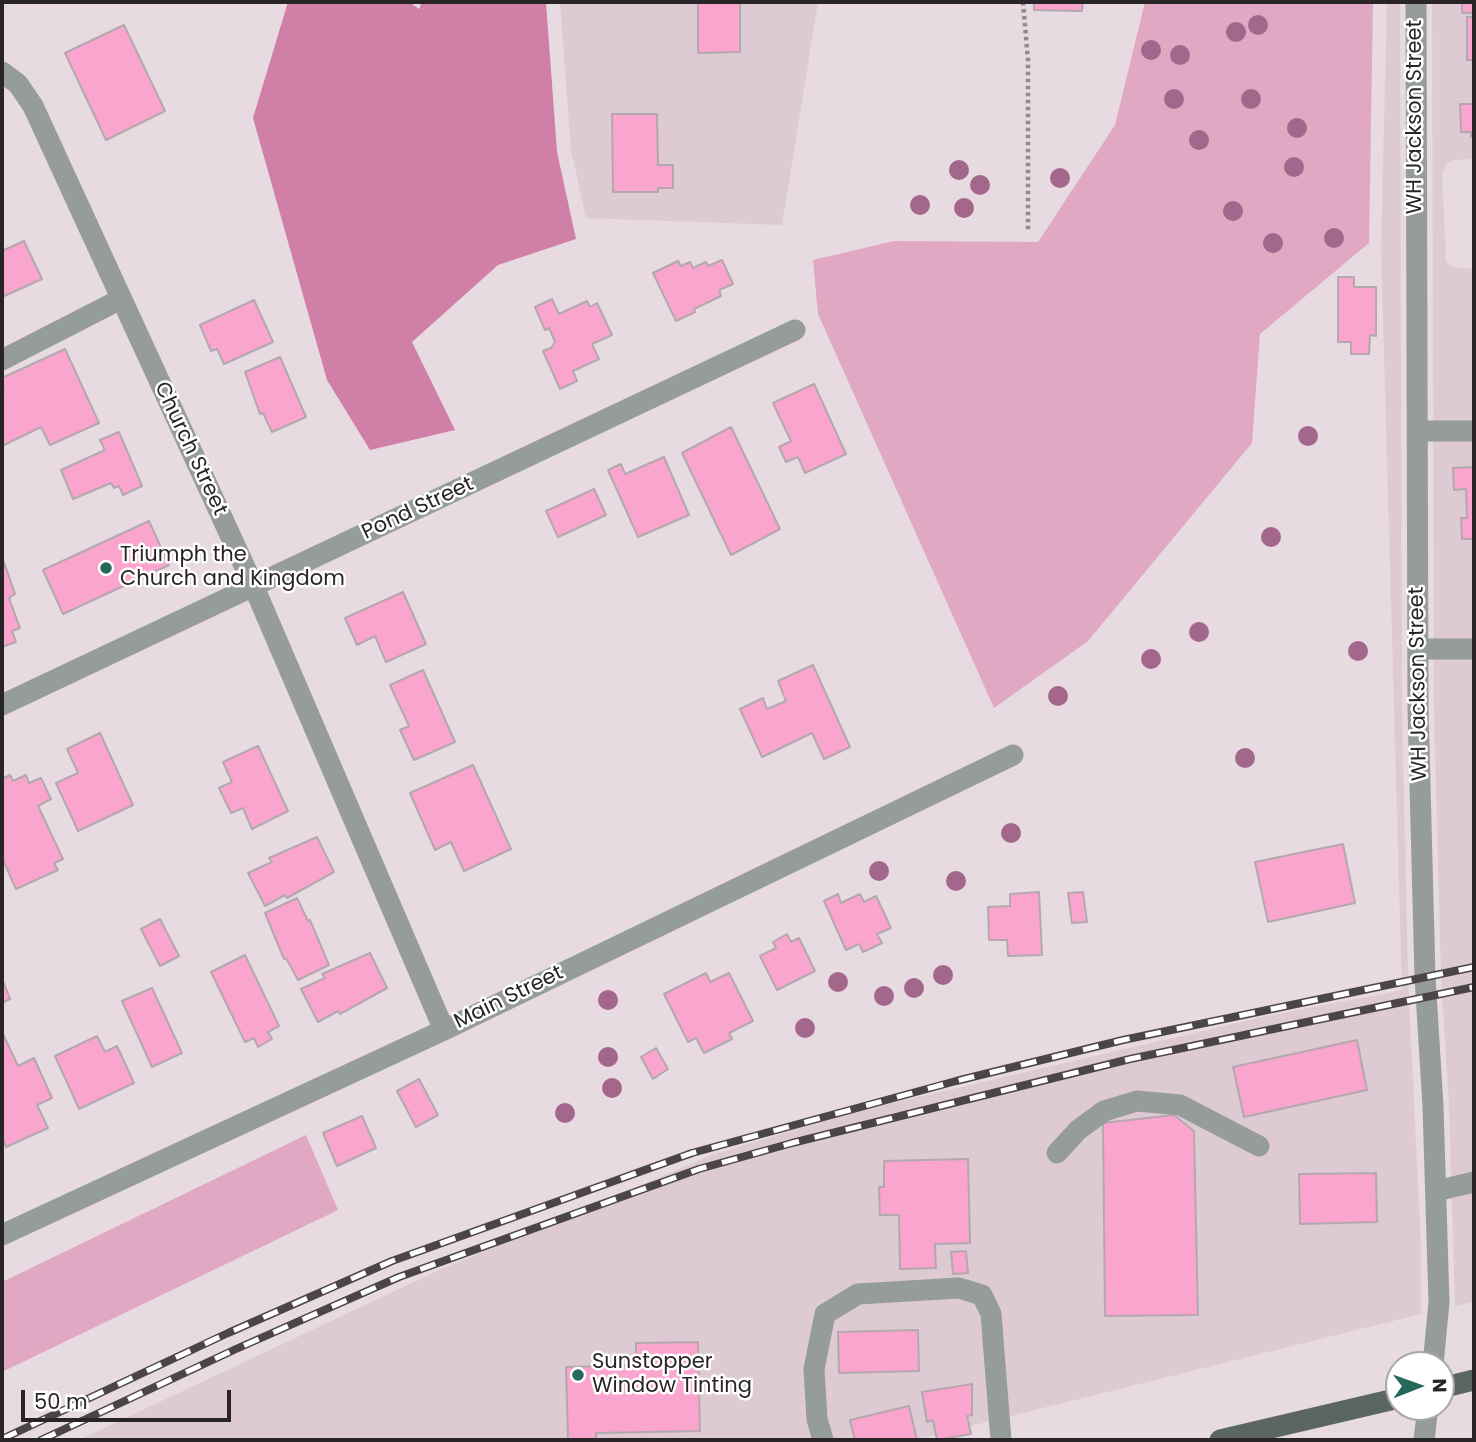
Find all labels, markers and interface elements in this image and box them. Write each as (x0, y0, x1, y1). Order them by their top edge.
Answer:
street label: WH Jackson Street (1403, 20, 1429, 214)
street label: Church Street (148, 378, 232, 520)
street label: Pond Street (358, 472, 478, 546)
place label: Triumph the Church and Kingdom (120, 543, 345, 593)
marker: Triumph the Church and Kingdom (98, 560, 114, 576)
street label: WH Jackson Street (1405, 587, 1433, 781)
street label: Main Street (450, 961, 568, 1035)
place label: Sunstopper Window Tinting (592, 1350, 752, 1400)
north arrow (1385, 1351, 1455, 1421)
marker: Sunstopper Window Tinting (570, 1367, 586, 1383)
scale bar (24, 1376, 234, 1420)
text: N (1426, 1378, 1453, 1393)
text: 50 m (34, 1387, 88, 1416)

